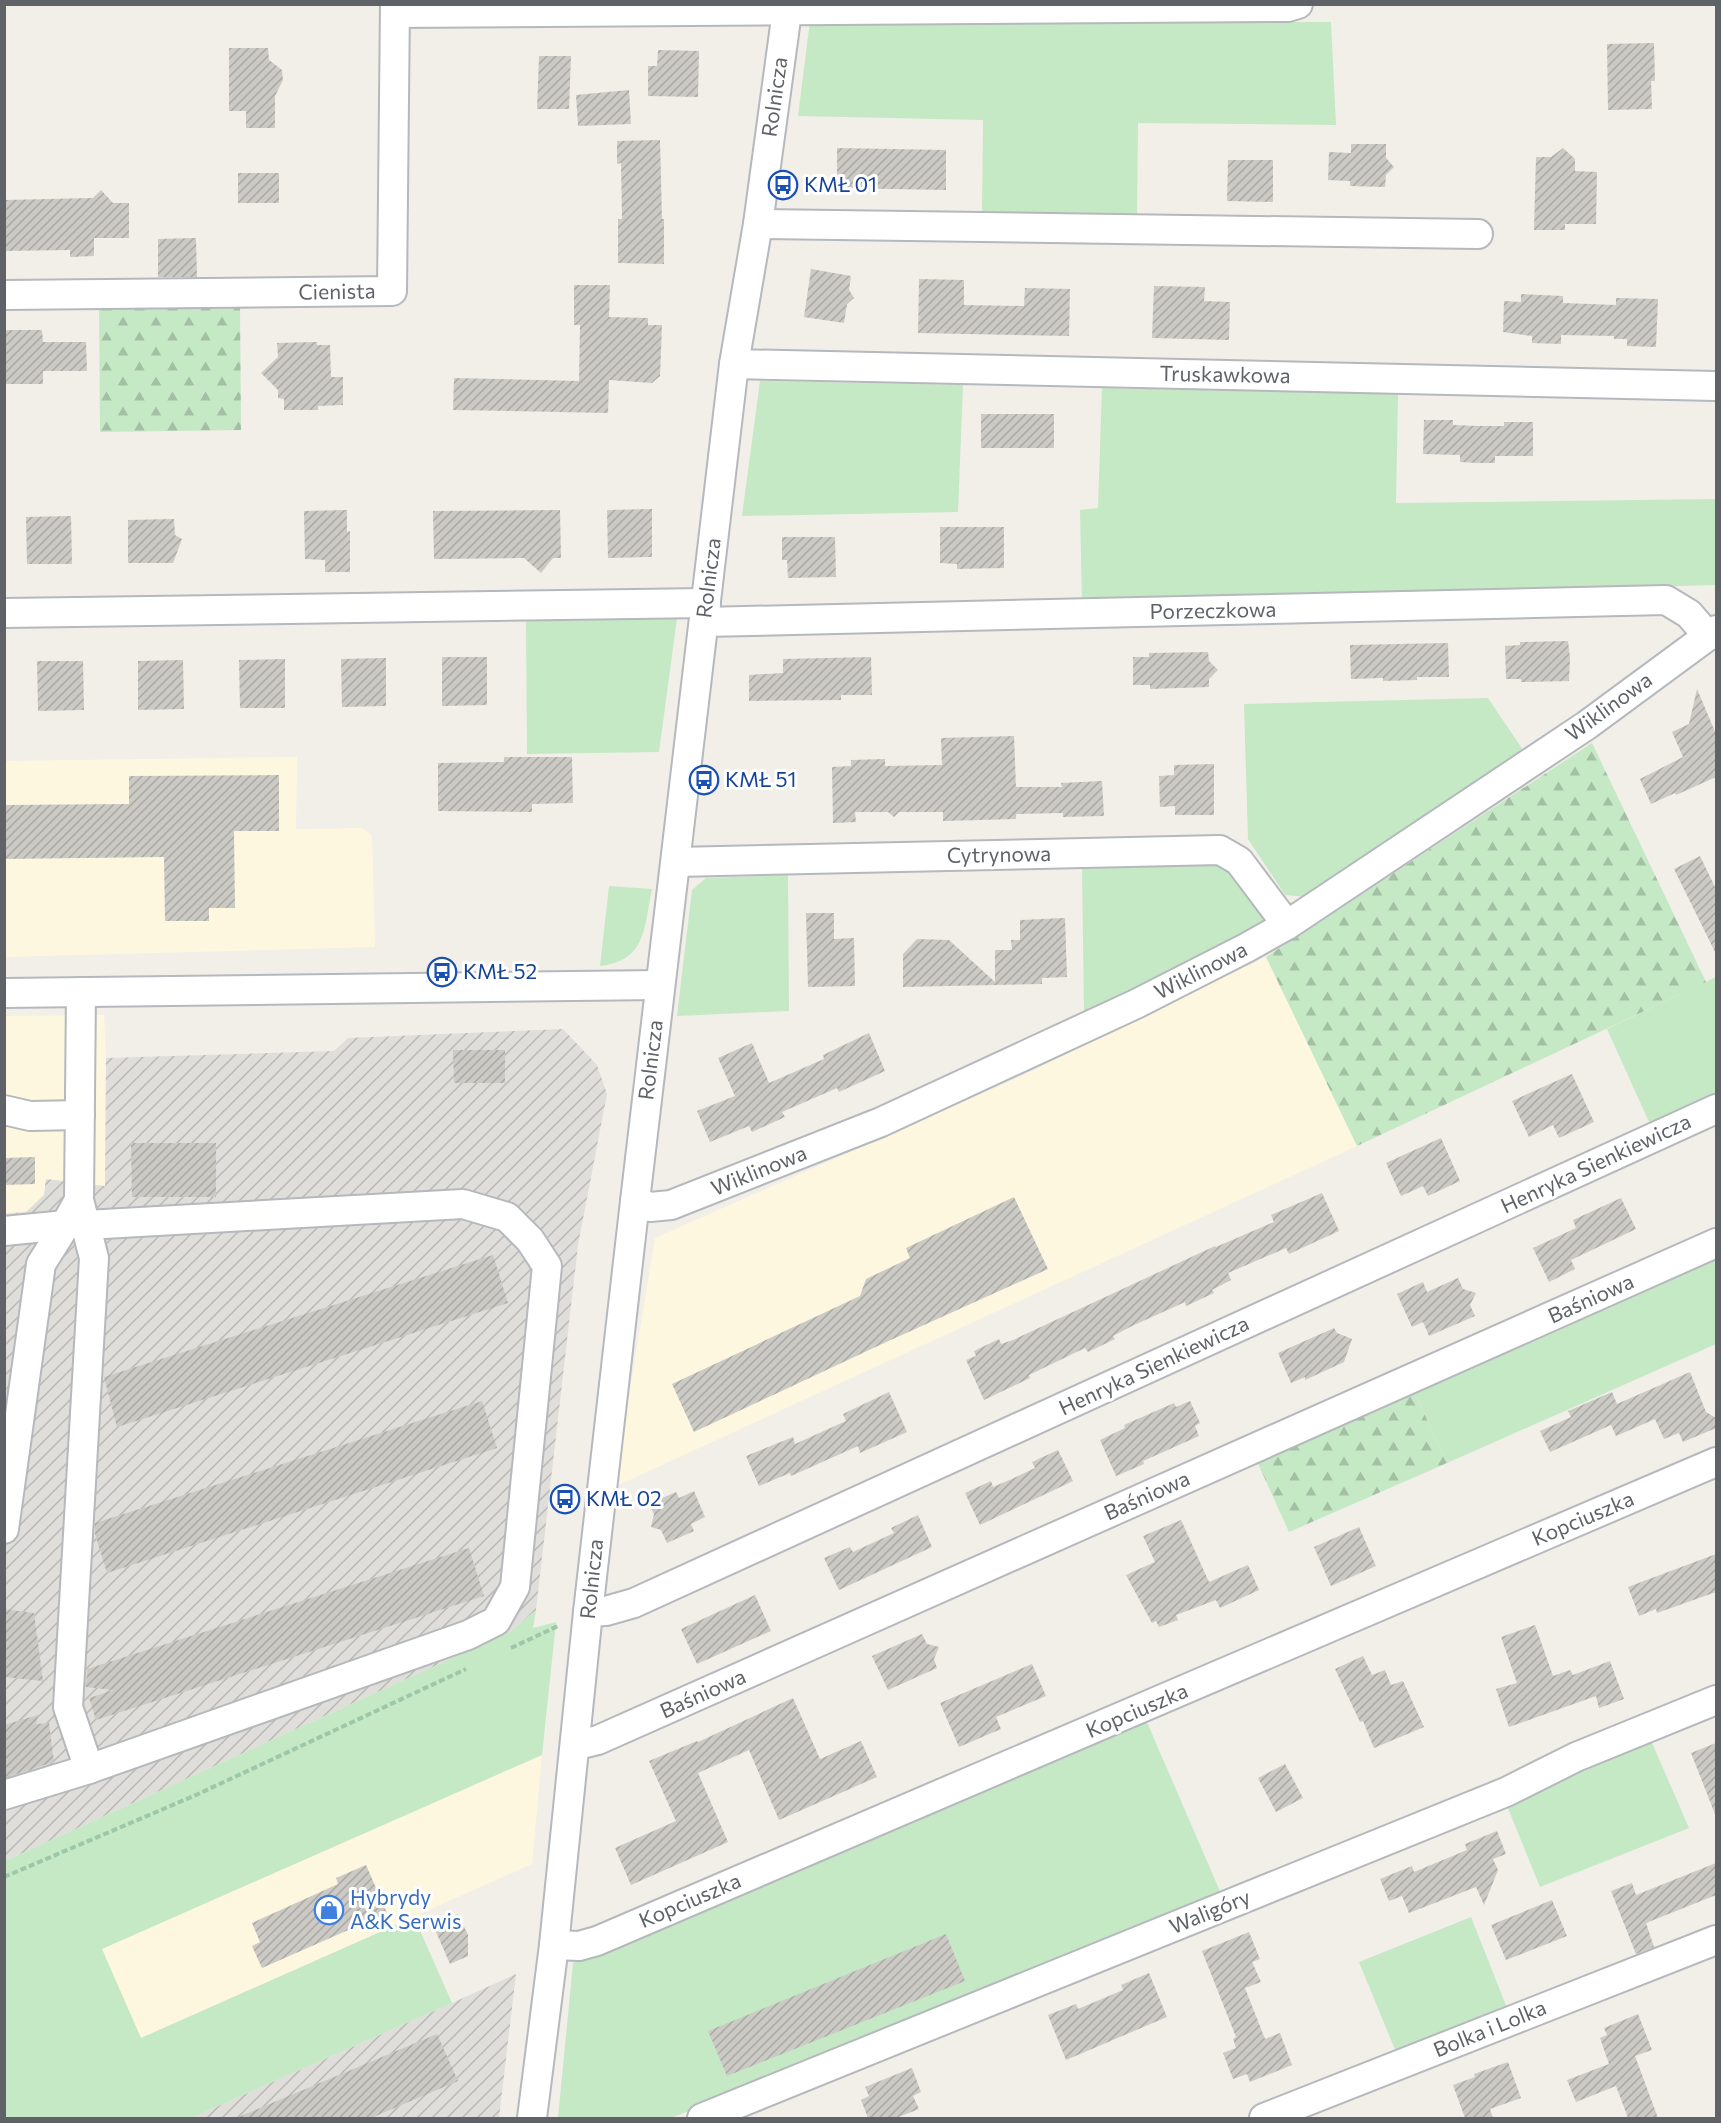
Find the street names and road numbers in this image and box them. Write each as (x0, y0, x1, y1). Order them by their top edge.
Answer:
street label: Rolnicza (756, 55, 791, 138)
street label: Cienista (298, 277, 376, 304)
street label: Truskawkowa (1159, 360, 1291, 387)
street label: Rolnicza (690, 536, 725, 619)
street label: Porzeczkowa (1149, 596, 1277, 623)
street label: Wiklinowa (1560, 666, 1656, 746)
street label: Cytrynowa (947, 840, 1051, 867)
street label: Wiklinowa (1150, 936, 1251, 1004)
street label: Rolnicza (632, 1018, 667, 1101)
street label: Henryka Sienkiewicza (1496, 1108, 1694, 1218)
street label: Wiklinowa (707, 1139, 810, 1200)
street label: Baśniowa (1544, 1268, 1637, 1328)
street label: Henryka Sienkiewicza (1054, 1310, 1252, 1420)
street label: Baśniowa (1100, 1465, 1193, 1525)
street label: Kopciuszka (1528, 1485, 1637, 1550)
street label: Rolnicza (574, 1538, 607, 1620)
street label: Baśniowa (656, 1663, 749, 1723)
street label: Kopciuszka (1082, 1677, 1191, 1742)
street label: Kopciuszka (635, 1867, 744, 1932)
street label: Waligóry (1165, 1883, 1254, 1938)
street label: Bolka i Lolka (1429, 1994, 1550, 2062)

